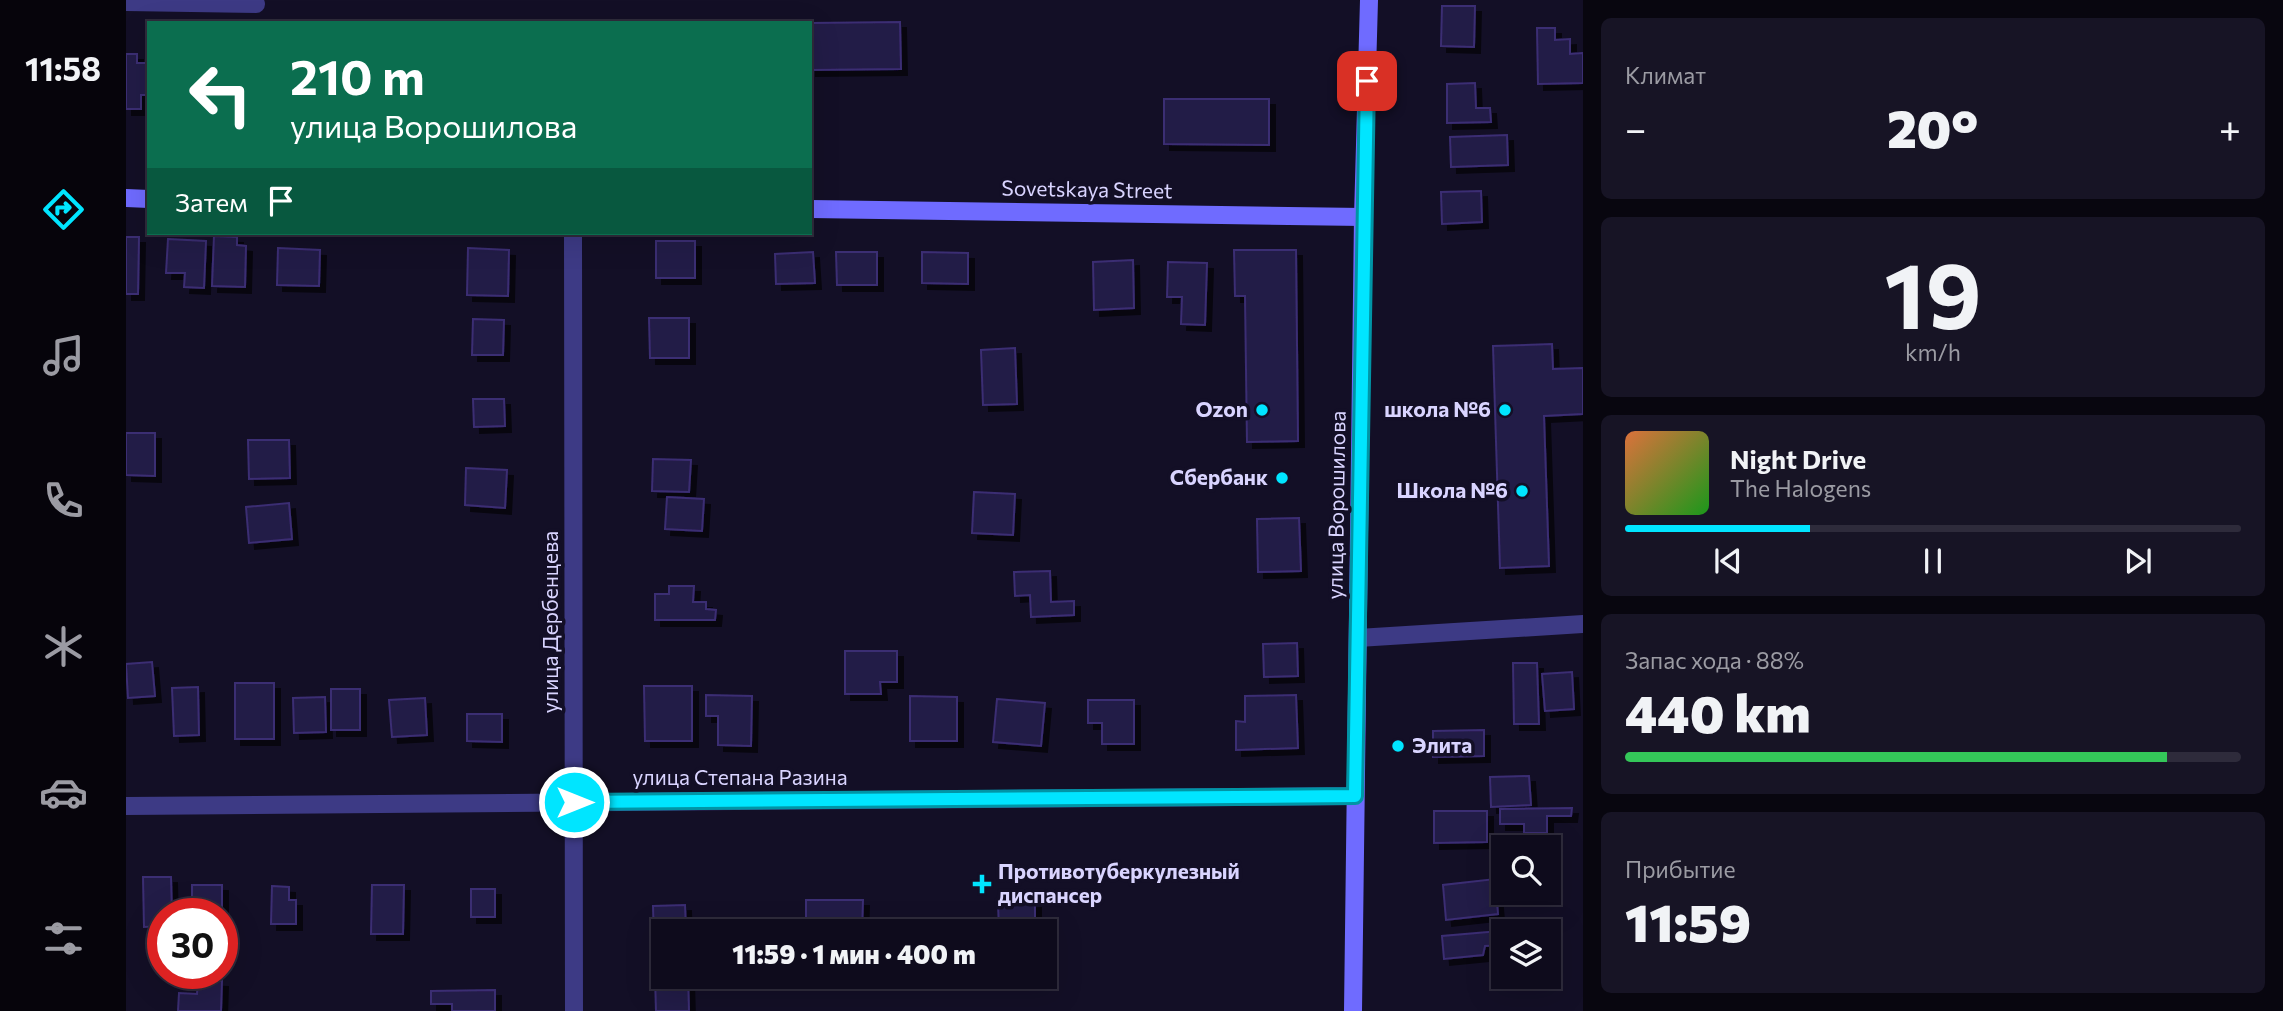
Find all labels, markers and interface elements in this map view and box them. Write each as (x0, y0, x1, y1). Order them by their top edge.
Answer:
text: 210 m (290, 45, 425, 105)
text: 11:58 (25, 48, 101, 88)
icon: left (175, 49, 266, 140)
pin (1337, 51, 1397, 111)
text: Климат (1625, 61, 1706, 89)
icon: arrive (1348, 62, 1386, 100)
text: 20° (1887, 95, 1978, 159)
text: − (1625, 104, 1647, 151)
text: + (2219, 104, 2241, 151)
text: улица Ворошилова (290, 105, 577, 145)
street label: Sovetskaya Street (1001, 175, 1173, 202)
icon: arrive (262, 182, 300, 220)
icon: directions (39, 185, 88, 234)
text: Затем (175, 186, 248, 217)
text: 19 (1884, 236, 1982, 348)
icon: music (39, 331, 88, 380)
text: km/h (1905, 338, 1961, 366)
place label: Ozon (1195, 396, 1248, 421)
place label: школа №6 (1384, 396, 1491, 421)
marker: Ozon (1254, 402, 1270, 418)
marker: школа №6 (1497, 402, 1513, 418)
street label: улица Ворошилова (1321, 410, 1350, 599)
text: Night Drive (1730, 443, 1866, 474)
place label: Сбербанк (1170, 464, 1268, 489)
marker: Сбербанк (1274, 470, 1290, 486)
text: The Halogens (1730, 474, 1871, 502)
icon: phone (39, 476, 88, 525)
place label: Школа №6 (1397, 477, 1508, 502)
marker: Школа №6 (1514, 483, 1530, 499)
street label: улица Дербенцева (537, 531, 562, 713)
icon: previous (1709, 542, 1747, 580)
icon: pause (1914, 542, 1952, 580)
icon: next (2119, 542, 2157, 580)
icon: climate (39, 622, 88, 671)
text: Запас хода · 88% (1625, 646, 1804, 674)
text: 440 km (1625, 680, 1811, 744)
place label: Элита (1412, 732, 1472, 757)
marker: Элита (1390, 738, 1406, 754)
street label: улица Степана Разина (632, 764, 848, 789)
position arrow (537, 765, 611, 839)
icon: car (39, 768, 88, 817)
map controls (1491, 835, 1561, 989)
button: search (1491, 835, 1561, 905)
text: Прибытие (1625, 855, 1736, 883)
place label: Противотуберкулезный диспансер (998, 858, 1240, 907)
marker: Противотуберкулезный диспансер (972, 874, 992, 894)
text: 11:59 (1625, 889, 1751, 953)
speed limit sign: 30 (147, 898, 238, 989)
icon: filters (39, 914, 88, 963)
button: layers (1491, 919, 1561, 989)
text: 11:59 · 1 мин · 400 m (732, 938, 976, 969)

